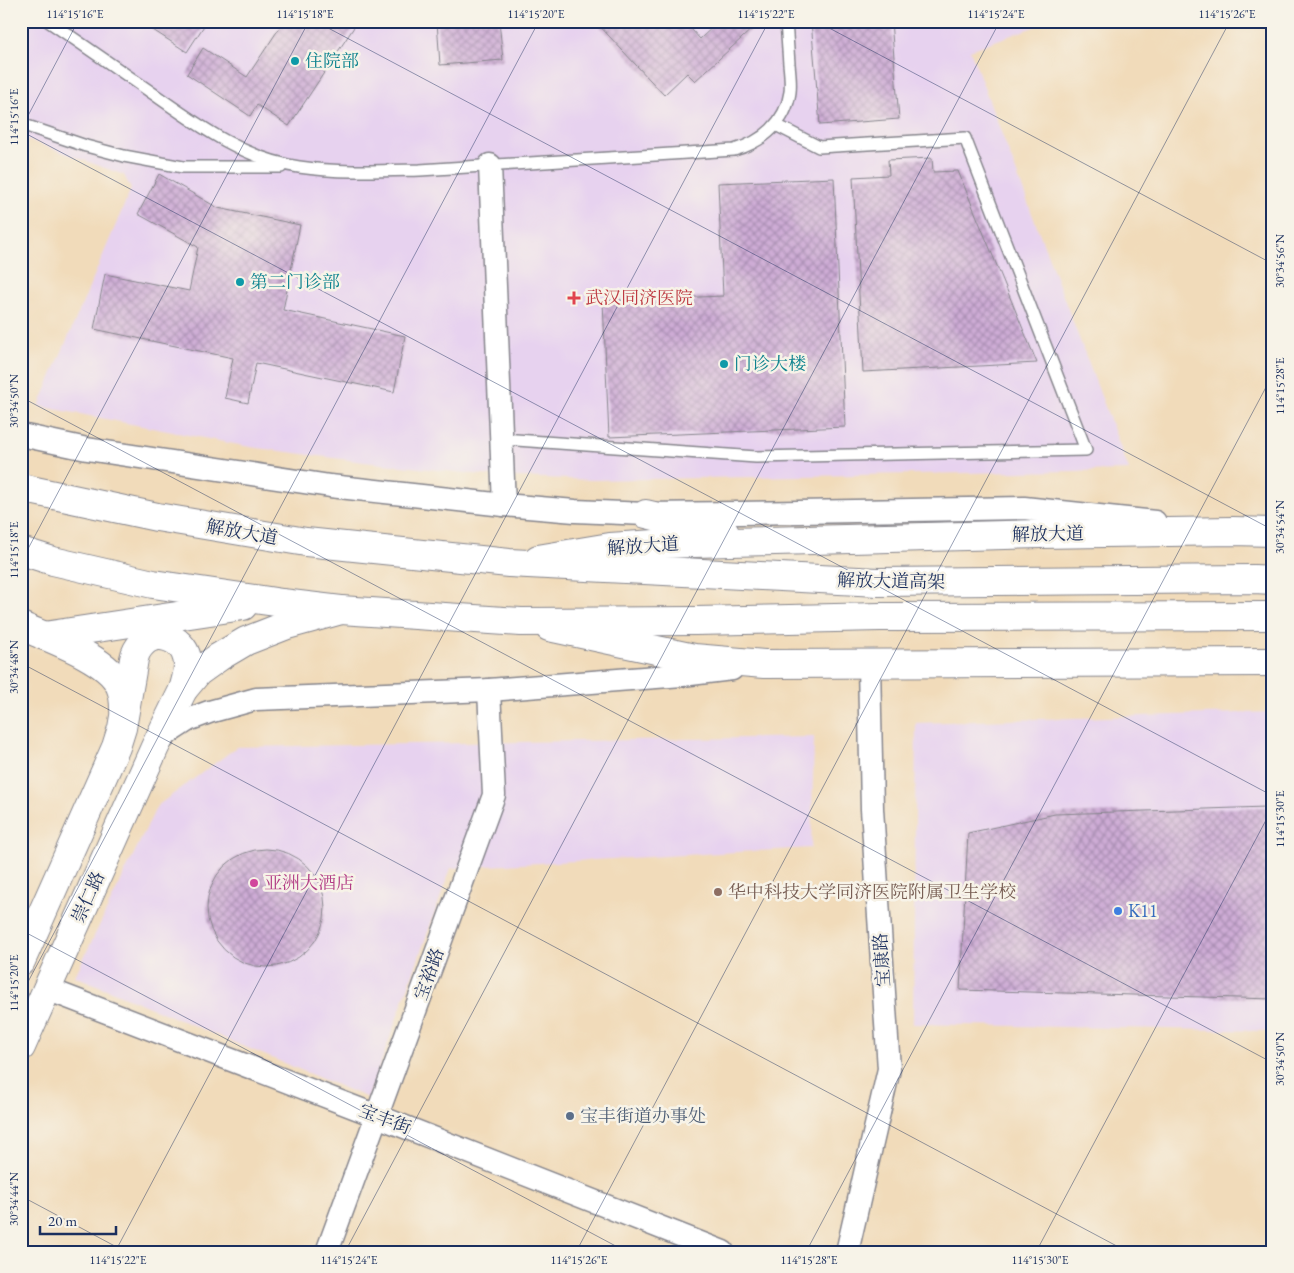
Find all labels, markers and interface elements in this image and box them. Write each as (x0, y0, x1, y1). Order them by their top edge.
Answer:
text: 114°15'16"E (47, 6, 104, 22)
text: 114°15'18"E (277, 6, 334, 22)
text: 114°15'20"E (508, 6, 565, 22)
text: 114°15'22"E (738, 6, 795, 22)
text: 114°15'24"E (968, 6, 1025, 22)
text: 114°15'26"E (1199, 6, 1256, 22)
place label: 住院部 (305, 49, 359, 72)
marker: 住院部 (289, 55, 301, 67)
text: 114°15'16"E (6, 88, 22, 145)
text: 30°34'56"N (1272, 234, 1288, 288)
place label: 第二门诊部 (250, 270, 340, 293)
marker: 第二门诊部 (234, 276, 246, 288)
place label: 武汉同济医院 (585, 286, 693, 309)
marker: 武汉同济医院 (567, 291, 581, 305)
place label: 门诊大楼 (734, 352, 806, 375)
text: 114°15'28"E (1272, 357, 1288, 414)
marker: 门诊大楼 (718, 358, 730, 370)
text: 30°34'50"N (6, 374, 22, 428)
text: 30°34'54"N (1272, 500, 1288, 554)
street label: 解放大道 (205, 514, 280, 549)
text: 114°15'18"E (6, 521, 22, 578)
street label: 解放大道 (1012, 521, 1084, 546)
street label: 解放大道 (606, 532, 680, 559)
street label: 解放大道高架 (837, 568, 945, 593)
text: 30°34'48"N (6, 640, 22, 694)
text: 114°15'30"E (1272, 790, 1288, 847)
street label: 崇仁路 (66, 867, 109, 926)
place label: 亚洲大酒店 (264, 871, 354, 894)
marker: 亚洲大酒店 (248, 877, 260, 889)
place label: 华中科技大学同济医院附属卫生学校 (728, 880, 1016, 903)
marker: 华中科技大学同济医院附属卫生学校 (712, 886, 724, 898)
place label: K11 (1128, 899, 1158, 922)
marker: K11 (1112, 905, 1124, 917)
street label: 宝康路 (868, 932, 895, 988)
street label: 宝裕路 (408, 945, 449, 1003)
text: 114°15'20"E (6, 954, 22, 1011)
text: 30°34'50"N (1272, 1032, 1288, 1086)
street label: 宝丰街 (356, 1098, 415, 1139)
place label: 宝丰街道办事处 (580, 1104, 706, 1127)
marker: 宝丰街道办事处 (564, 1110, 576, 1122)
text: 30°34'44"N (6, 1172, 22, 1226)
scale bar (40, 1203, 116, 1235)
text: 20 m (48, 1211, 77, 1230)
text: 114°15'22"E (90, 1252, 147, 1268)
text: 114°15'24"E (321, 1252, 378, 1268)
text: 114°15'26"E (551, 1252, 608, 1268)
text: 114°15'28"E (781, 1252, 838, 1268)
text: 114°15'30"E (1012, 1252, 1069, 1268)

